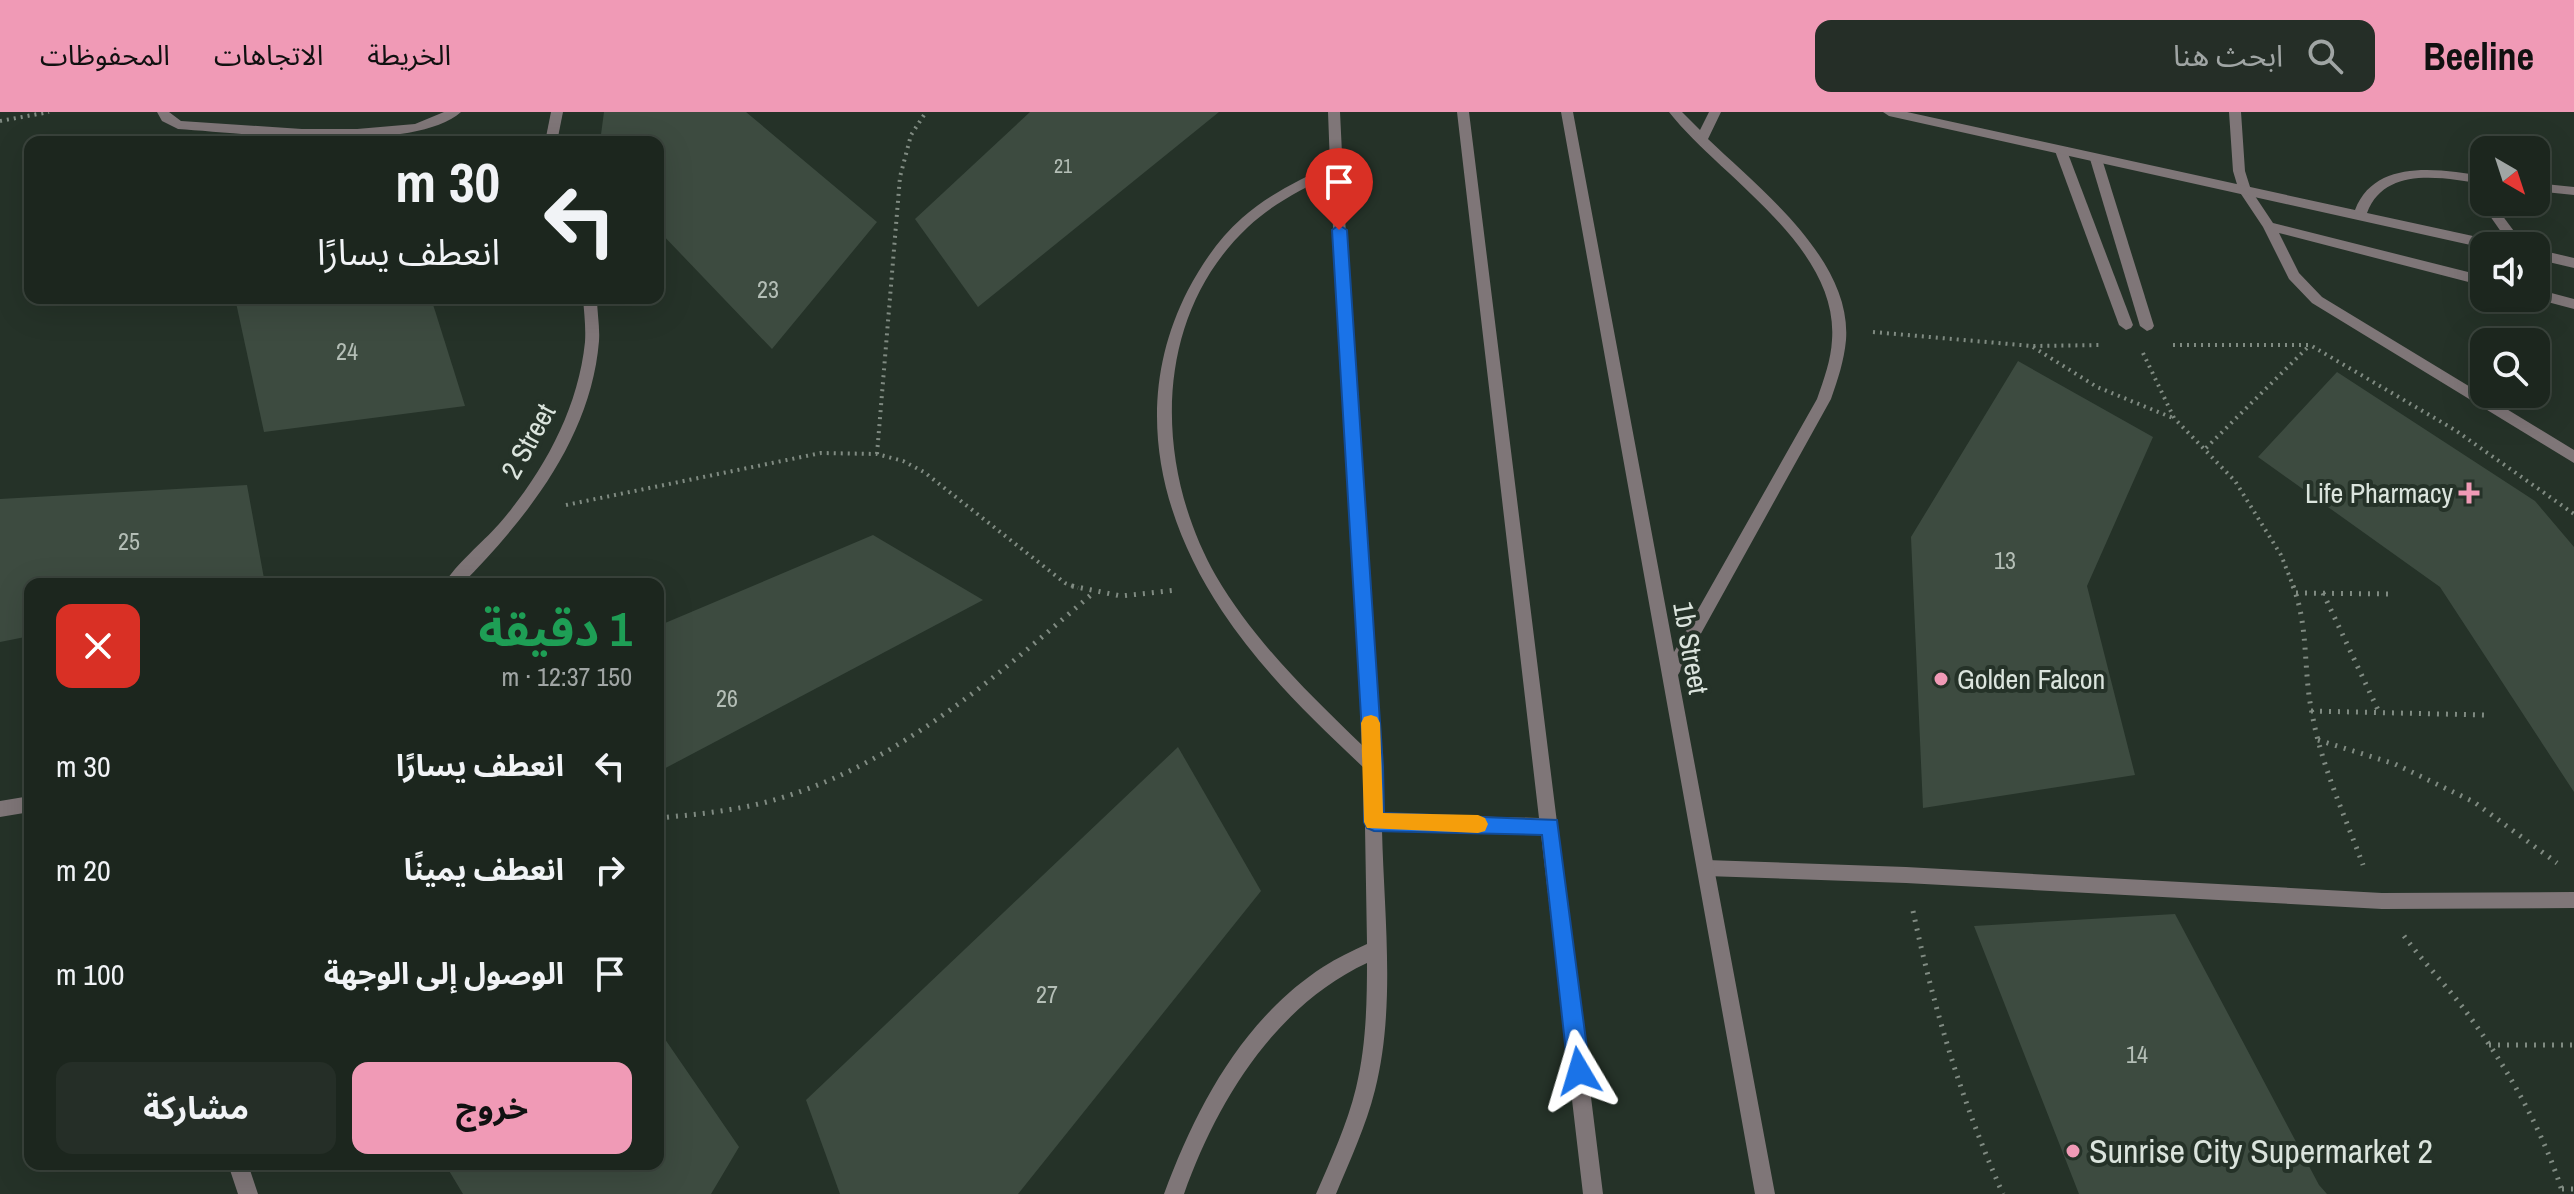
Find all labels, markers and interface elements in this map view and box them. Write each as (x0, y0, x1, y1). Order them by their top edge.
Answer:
search box (1815, 20, 2375, 92)
text: Beeline (2423, 31, 2534, 82)
icon: search (2303, 34, 2347, 78)
text: ابحث هنا (2173, 35, 2283, 75)
text: المحفوظات (40, 36, 170, 74)
text: الاتجاهات (214, 36, 323, 74)
text: الخريطة (367, 36, 451, 74)
north arrow (2470, 136, 2550, 216)
map controls (2470, 136, 2550, 408)
text: 30 m (395, 144, 500, 219)
pin (1305, 148, 1373, 230)
house number: 21 (1054, 152, 1072, 179)
icon: arrive (1317, 160, 1361, 204)
icon: left (528, 168, 632, 272)
text: انعطف يسارًا (317, 228, 500, 276)
button: sound (2470, 232, 2550, 312)
house number: 23 (757, 273, 779, 305)
button: search (2470, 328, 2550, 408)
house number: 24 (336, 335, 358, 367)
street label: 2 Street (492, 397, 564, 485)
place label: Life Pharmacy (2305, 474, 2454, 512)
marker: Life Pharmacy (2460, 484, 2478, 502)
house number: 25 (118, 525, 140, 557)
house number: 13 (1994, 544, 2016, 576)
text: 1 دقيقة (478, 596, 632, 661)
street label: 1b Street (1664, 599, 1718, 697)
button: close (56, 604, 140, 688)
text: 150 m · 12:37 (502, 659, 632, 694)
place label: Golden Falcon (1957, 660, 2105, 698)
marker: Golden Falcon (1932, 670, 1950, 688)
house number: 26 (716, 682, 738, 714)
icon: left (588, 744, 632, 788)
text: انعطف يسارًا (396, 745, 564, 785)
text: 30 m (56, 746, 111, 786)
icon: right (588, 848, 632, 892)
text: انعطف يمينًا (404, 849, 564, 889)
text: 20 m (56, 850, 111, 890)
icon: arrive (588, 952, 632, 996)
text: الوصول إلى الوجهة (324, 953, 564, 993)
text: 100 m (56, 954, 124, 994)
house number: 27 (1036, 978, 1058, 1010)
position arrow (1537, 1029, 1621, 1113)
house number: 14 (2126, 1038, 2148, 1070)
button: مشاركة (56, 1062, 336, 1154)
button: خروج (352, 1062, 632, 1154)
place label: Sunrise City Supermarket 2 (2089, 1128, 2433, 1174)
marker: Sunrise City Supermarket 2 (2064, 1142, 2082, 1160)

